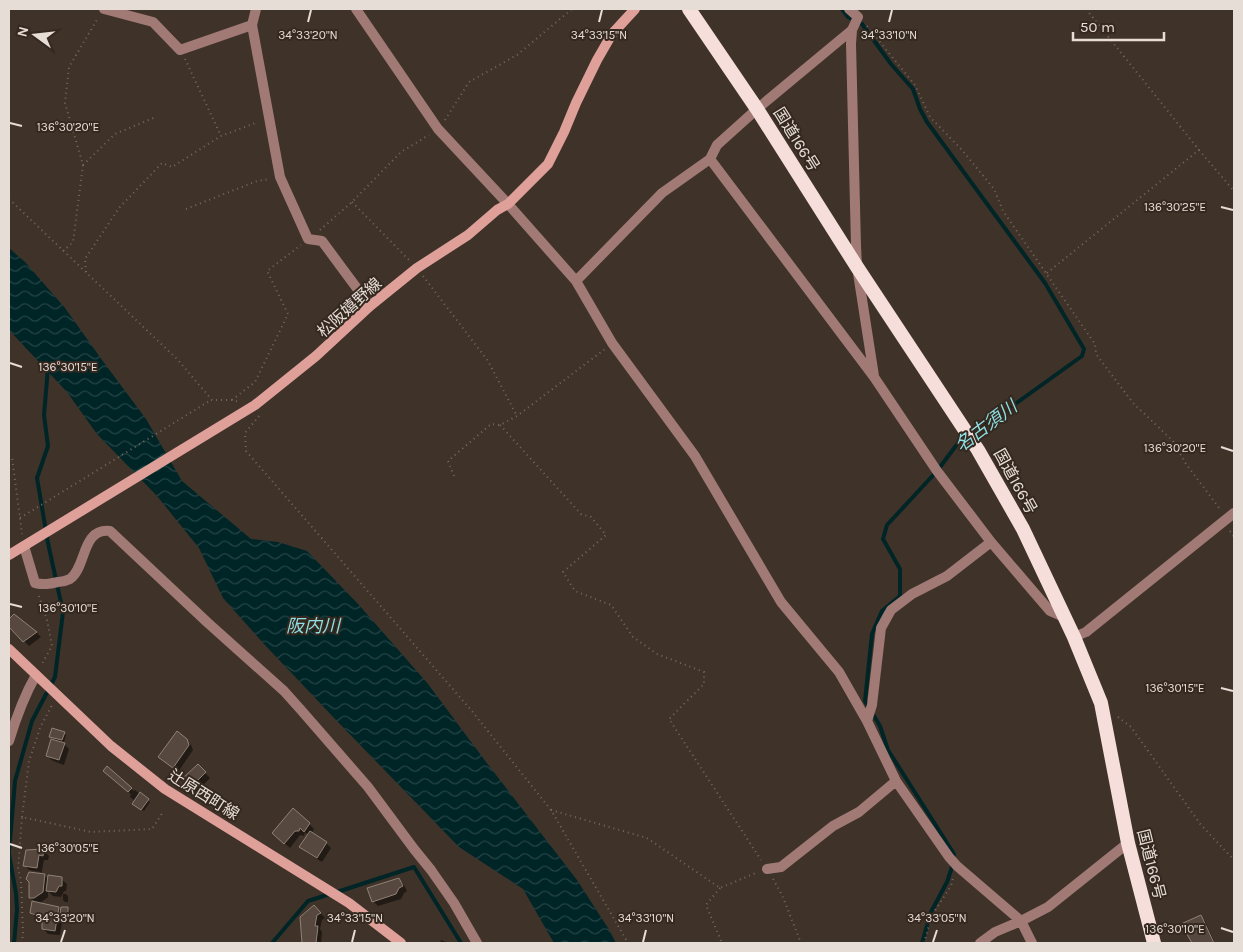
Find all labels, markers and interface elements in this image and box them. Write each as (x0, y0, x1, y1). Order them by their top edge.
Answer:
north arrow (10, 10, 60, 60)
scale bar (1073, 10, 1164, 42)
text: 50 m (1080, 18, 1115, 36)
text: N (13, 25, 32, 39)
text: 34°33'20"N (278, 28, 338, 42)
text: 34°33'15"N (571, 28, 627, 42)
text: 34°33'10"N (861, 28, 917, 42)
street label: 国道166号 (770, 104, 824, 175)
text: 136°30'20"E (37, 120, 99, 134)
text: 136°30'25"E (1144, 200, 1206, 214)
street label: 松阪嬉野線 (313, 274, 385, 341)
text: 136°30'15"E (39, 360, 97, 374)
water label: 名古須川 (951, 394, 1023, 456)
text: 136°30'20"E (1144, 441, 1206, 455)
street label: 国道166号 (990, 445, 1041, 517)
text: 136°30'10"E (38, 601, 98, 615)
water label: 阪内川 (286, 615, 342, 637)
text: 136°30'15"E (1146, 681, 1204, 695)
street label: 辻原西町線 (165, 765, 243, 824)
street label: 国道166号 (1134, 827, 1169, 901)
text: 136°30'05"E (37, 841, 99, 855)
text: 34°33'20"N (35, 911, 95, 925)
text: 34°33'15"N (327, 911, 383, 925)
text: 34°33'10"N (618, 911, 674, 925)
text: 34°33'05"N (907, 911, 967, 925)
text: 136°30'10"E (1145, 922, 1205, 936)

